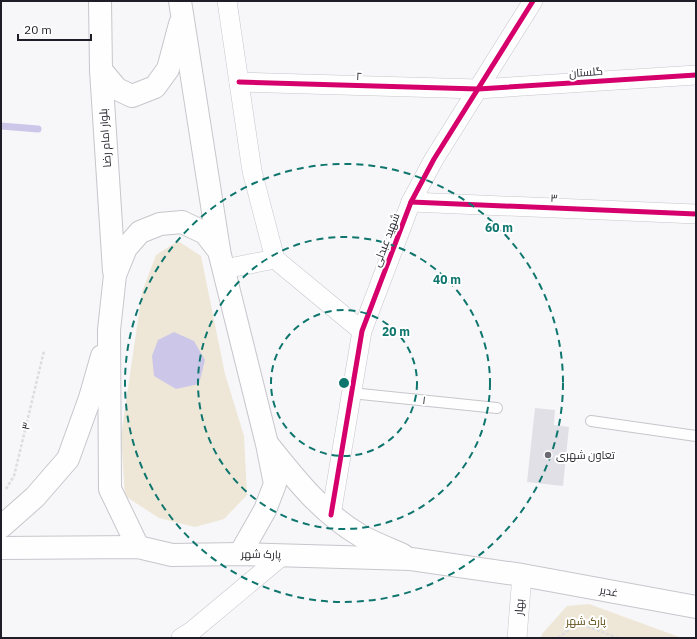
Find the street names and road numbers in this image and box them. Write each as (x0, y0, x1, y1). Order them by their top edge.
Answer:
street label: گلستان (569, 64, 603, 80)
street label: ۲ (356, 69, 362, 83)
street label: بلوار امام رضا (96, 108, 115, 168)
street label: ۳ (550, 191, 558, 205)
street label: شهید عبدلی (369, 211, 403, 269)
street label: ۱ (422, 393, 426, 407)
street label: ۳ (18, 421, 34, 431)
street label: پارک شهر (240, 547, 281, 561)
street label: غدیر (598, 582, 619, 600)
street label: بهار (511, 598, 527, 617)

